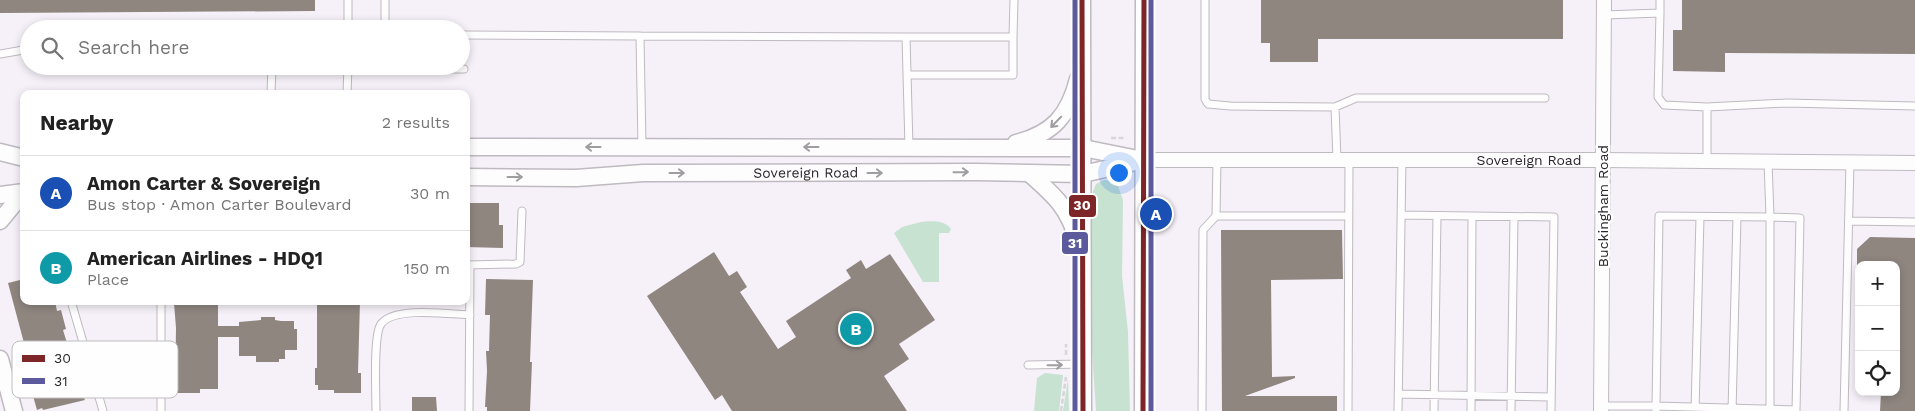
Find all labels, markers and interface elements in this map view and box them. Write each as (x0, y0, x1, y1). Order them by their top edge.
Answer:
search box (20, 20, 470, 75)
icon: search (38, 34, 66, 62)
text: Search here (78, 36, 189, 59)
text: Nearby (40, 110, 113, 135)
text: 2 results (382, 113, 450, 132)
one-way arrow (1051, 115, 1063, 127)
one-way arrow (586, 142, 602, 152)
one-way arrow (803, 142, 819, 152)
street label: Buckingham Road (1595, 145, 1611, 267)
street label: Sovereign Road (1476, 152, 1582, 168)
your location (1106, 160, 1132, 186)
street label: Sovereign Road (753, 164, 858, 181)
one-way arrow (669, 168, 685, 178)
one-way arrow (866, 168, 883, 178)
one-way arrow (953, 168, 969, 177)
text: Amon Carter & Sovereign (87, 172, 321, 195)
one-way arrow (506, 172, 523, 182)
text: A (51, 184, 61, 203)
text: 30 m (410, 184, 450, 203)
line badge: 30 (1068, 194, 1097, 218)
text: Bus stop · Amon Carter Boulevard (87, 195, 352, 214)
pin: A (1140, 195, 1172, 233)
text: 30 (1073, 197, 1091, 213)
line badge: 31 (1061, 231, 1089, 255)
text: 31 (1068, 235, 1082, 251)
text: American Airlines - HDQ1 (87, 247, 323, 270)
text: B (51, 259, 61, 278)
text: 150 m (404, 259, 450, 278)
map controls (1855, 261, 1900, 396)
button: + (1855, 261, 1900, 306)
text: Place (87, 270, 129, 289)
button: − (1855, 306, 1900, 351)
pin: B (840, 310, 872, 348)
legend (12, 341, 178, 398)
text: 30 (54, 350, 71, 366)
button: locate (1855, 351, 1900, 396)
one-way arrow (1047, 360, 1063, 369)
text: 31 (54, 373, 68, 389)

